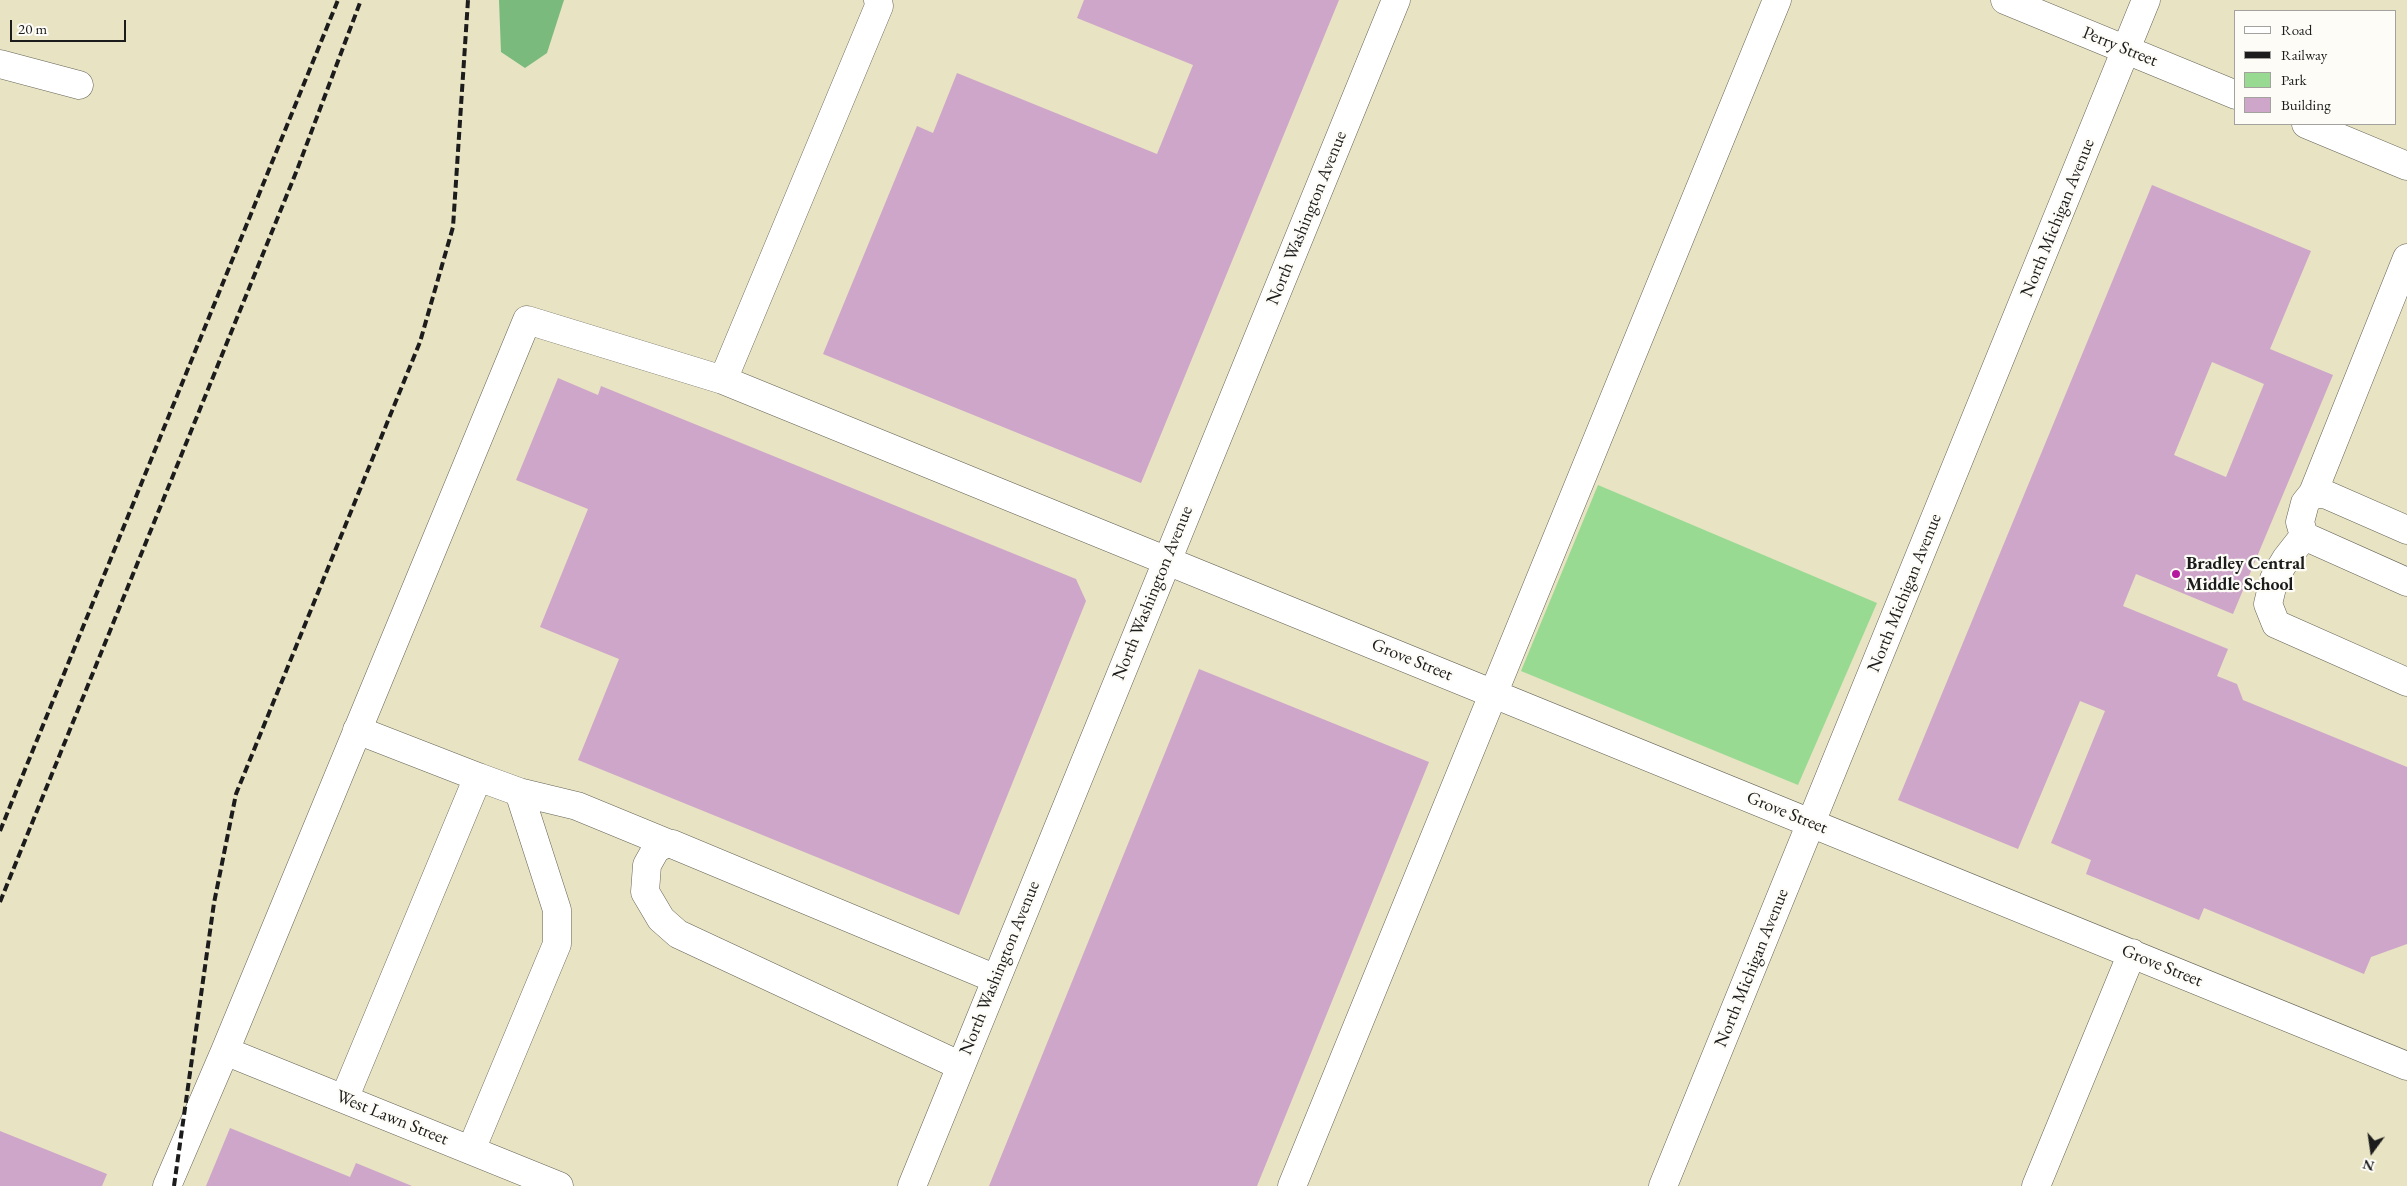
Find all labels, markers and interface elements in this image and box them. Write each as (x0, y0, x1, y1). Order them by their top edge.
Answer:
scale bar (12, 10, 129, 42)
legend (2234, 10, 2397, 125)
text: 20 m (18, 19, 47, 38)
text: Road (2281, 20, 2312, 39)
street label: Perry Street (2079, 22, 2161, 72)
text: Railway (2281, 45, 2327, 64)
text: Park (2281, 70, 2307, 89)
text: Building (2281, 95, 2331, 114)
street label: North Washington Avenue (1262, 128, 1352, 308)
street label: North Michigan Avenue (2016, 136, 2100, 300)
street label: North Washington Avenue (1108, 503, 1198, 683)
street label: North Michigan Avenue (1863, 511, 1947, 675)
place label: Bradley Central Middle School (2186, 553, 2305, 596)
marker: Bradley Central Middle School (2170, 568, 2182, 580)
street label: Grove Street (1368, 634, 1456, 686)
street label: Grove Street (1743, 787, 1831, 839)
street label: North Washington Avenue (955, 878, 1045, 1058)
street label: North Michigan Avenue (1710, 886, 1794, 1050)
street label: Grove Street (2118, 940, 2206, 992)
street label: West Lawn Street (333, 1086, 451, 1150)
north arrow (2347, 1126, 2397, 1176)
text: N (2361, 1155, 2376, 1176)

